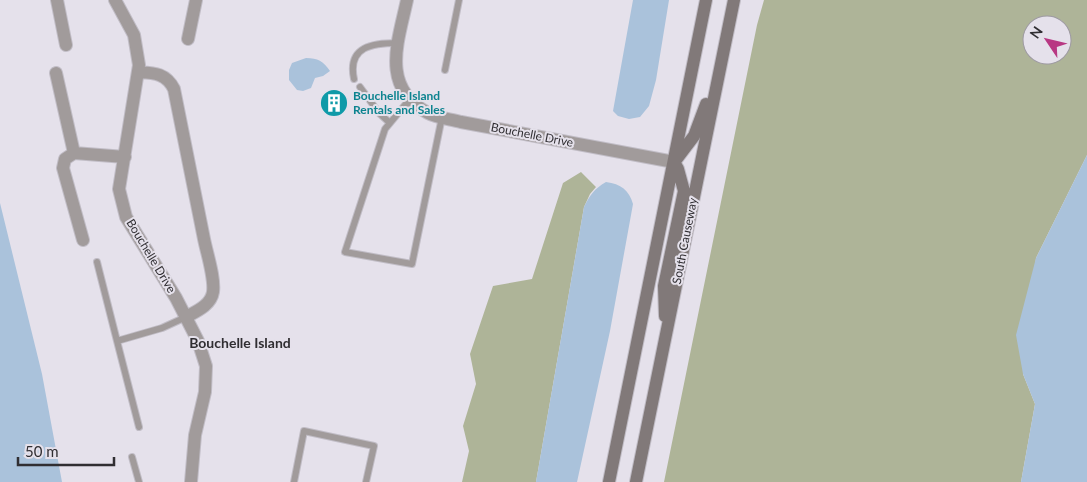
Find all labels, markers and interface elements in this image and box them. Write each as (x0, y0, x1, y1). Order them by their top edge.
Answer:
north arrow (1022, 15, 1072, 65)
text: N (1026, 23, 1046, 42)
building icon: Bouchelle Island Rentals and Sales (319, 88, 349, 118)
place label: Bouchelle Island Rentals and Sales (353, 88, 445, 117)
street label: Bouchelle Drive (490, 119, 575, 150)
street label: South Causeway (669, 196, 700, 285)
street label: Bouchelle Drive (123, 216, 179, 295)
district label: Bouchelle Island (189, 334, 291, 351)
scale bar (18, 434, 114, 466)
text: 50 m (25, 442, 59, 460)

